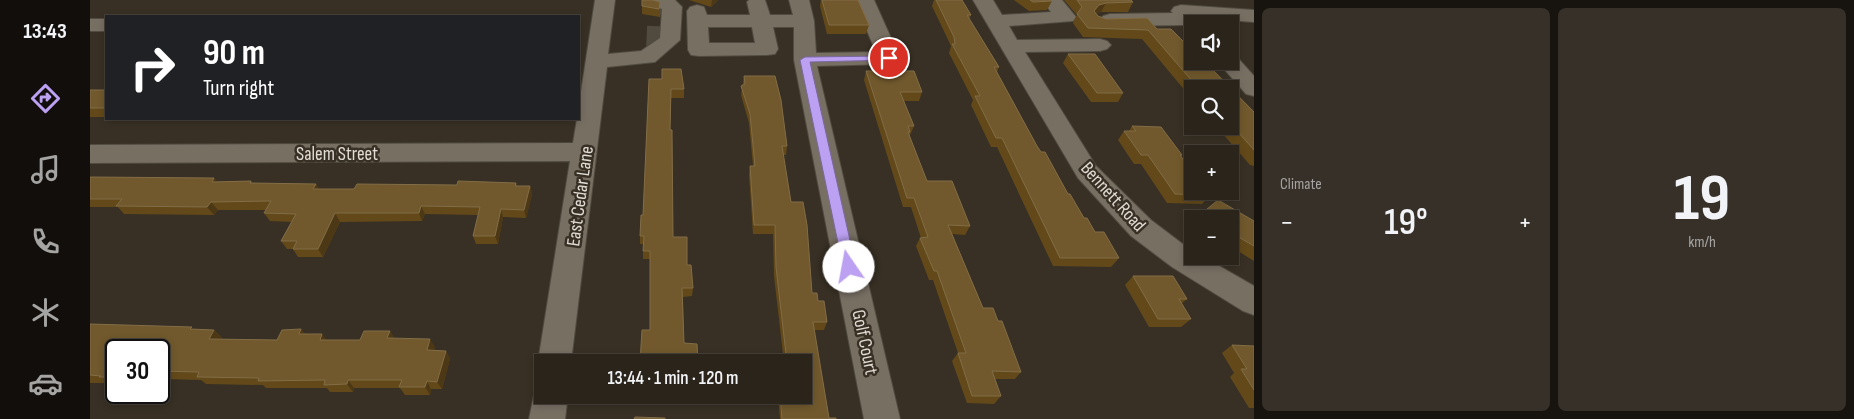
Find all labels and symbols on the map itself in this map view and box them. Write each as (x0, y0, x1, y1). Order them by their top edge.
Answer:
pin (868, 37, 910, 79)
street label: Salem Street (296, 143, 378, 166)
street label: East Cedar Lane (562, 145, 599, 248)
street label: Bennett Road (1076, 157, 1150, 237)
position arrow (822, 240, 874, 292)
street label: Golf Court (846, 308, 883, 377)
speed limit sign: 30 (105, 339, 170, 404)

